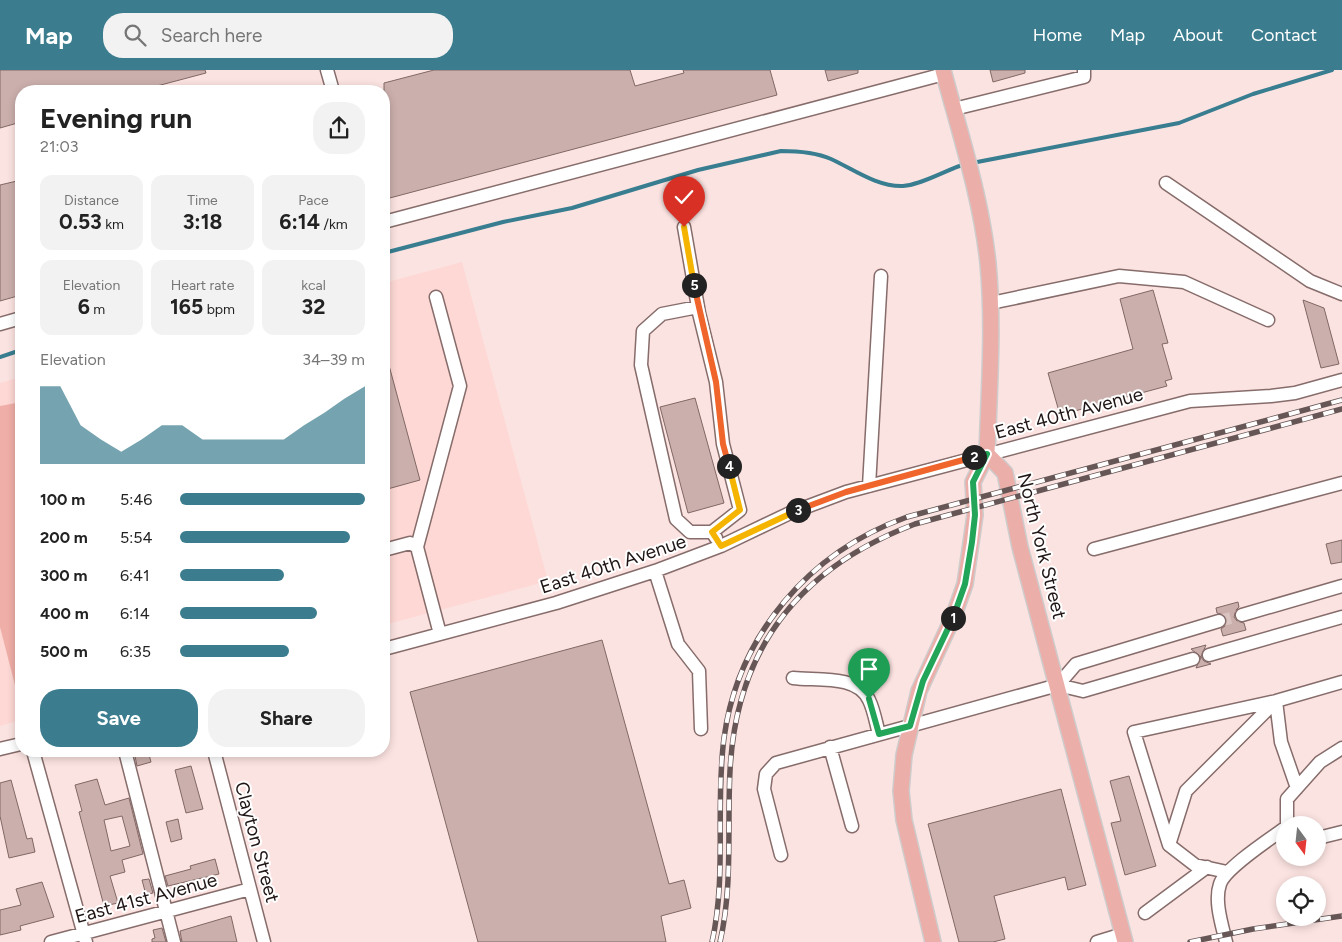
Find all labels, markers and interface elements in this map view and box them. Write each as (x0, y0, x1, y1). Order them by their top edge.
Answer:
search box (103, 13, 453, 58)
text: Map (25, 21, 73, 50)
icon: search (121, 21, 149, 49)
text: Search here (161, 24, 262, 47)
text: Home (1033, 24, 1082, 46)
text: Map (1110, 24, 1145, 46)
text: About (1173, 24, 1223, 46)
text: Contact (1251, 24, 1317, 46)
text: Evening run (40, 101, 192, 135)
button: share (313, 102, 365, 154)
text: 21:03 (40, 137, 79, 156)
pin (663, 176, 705, 227)
icon: check (670, 183, 698, 211)
text: Distance (64, 192, 119, 209)
text: Time (187, 192, 218, 209)
text: Pace (298, 192, 329, 209)
text: 0.53 (59, 209, 102, 234)
text: 3:18 (183, 209, 222, 234)
text: 6:14 (279, 209, 320, 234)
text: km (102, 216, 124, 233)
text: /km (320, 216, 348, 233)
pin: 5 (682, 272, 706, 298)
text: Elevation (63, 277, 120, 294)
text: Heart rate (171, 277, 234, 294)
text: kcal (301, 277, 326, 294)
text: 5 (690, 277, 699, 294)
text: 6 (78, 294, 90, 319)
text: 165 (170, 294, 203, 319)
text: 32 (302, 294, 325, 319)
text: m (90, 301, 105, 318)
text: bpm (203, 301, 235, 318)
text: Elevation (40, 350, 106, 369)
text: 34–39 m (302, 350, 365, 369)
street label: East 40th Avenue (992, 382, 1146, 444)
pin: 2 (962, 444, 986, 470)
text: 2 (970, 449, 979, 466)
pin: 4 (716, 454, 742, 478)
text: 4 (725, 458, 734, 475)
street label: North York Street (1013, 471, 1071, 621)
text: 100 m (40, 490, 85, 509)
text: 5:46 (120, 490, 152, 509)
pin: 3 (786, 498, 810, 522)
text: 3 (795, 502, 802, 519)
text: 200 m (40, 528, 88, 547)
text: 5:54 (120, 528, 152, 547)
street label: East 40th Avenue (537, 530, 689, 598)
text: 300 m (40, 566, 87, 585)
text: 6:41 (120, 566, 150, 585)
text: 400 m (40, 604, 89, 623)
text: 6:14 (120, 604, 150, 623)
pin: 1 (940, 606, 966, 630)
text: 1 (951, 610, 956, 627)
text: 500 m (40, 642, 88, 661)
text: 6:35 (120, 642, 151, 661)
pin (848, 648, 890, 699)
icon: arrive (855, 655, 883, 683)
button: Save (40, 689, 198, 747)
button: Share (208, 689, 365, 747)
street label: Clayton Street (230, 779, 284, 905)
north arrow (1276, 816, 1326, 866)
map controls (1276, 816, 1326, 926)
street label: East 41st Avenue (72, 868, 220, 928)
button: locate (1276, 876, 1326, 926)

